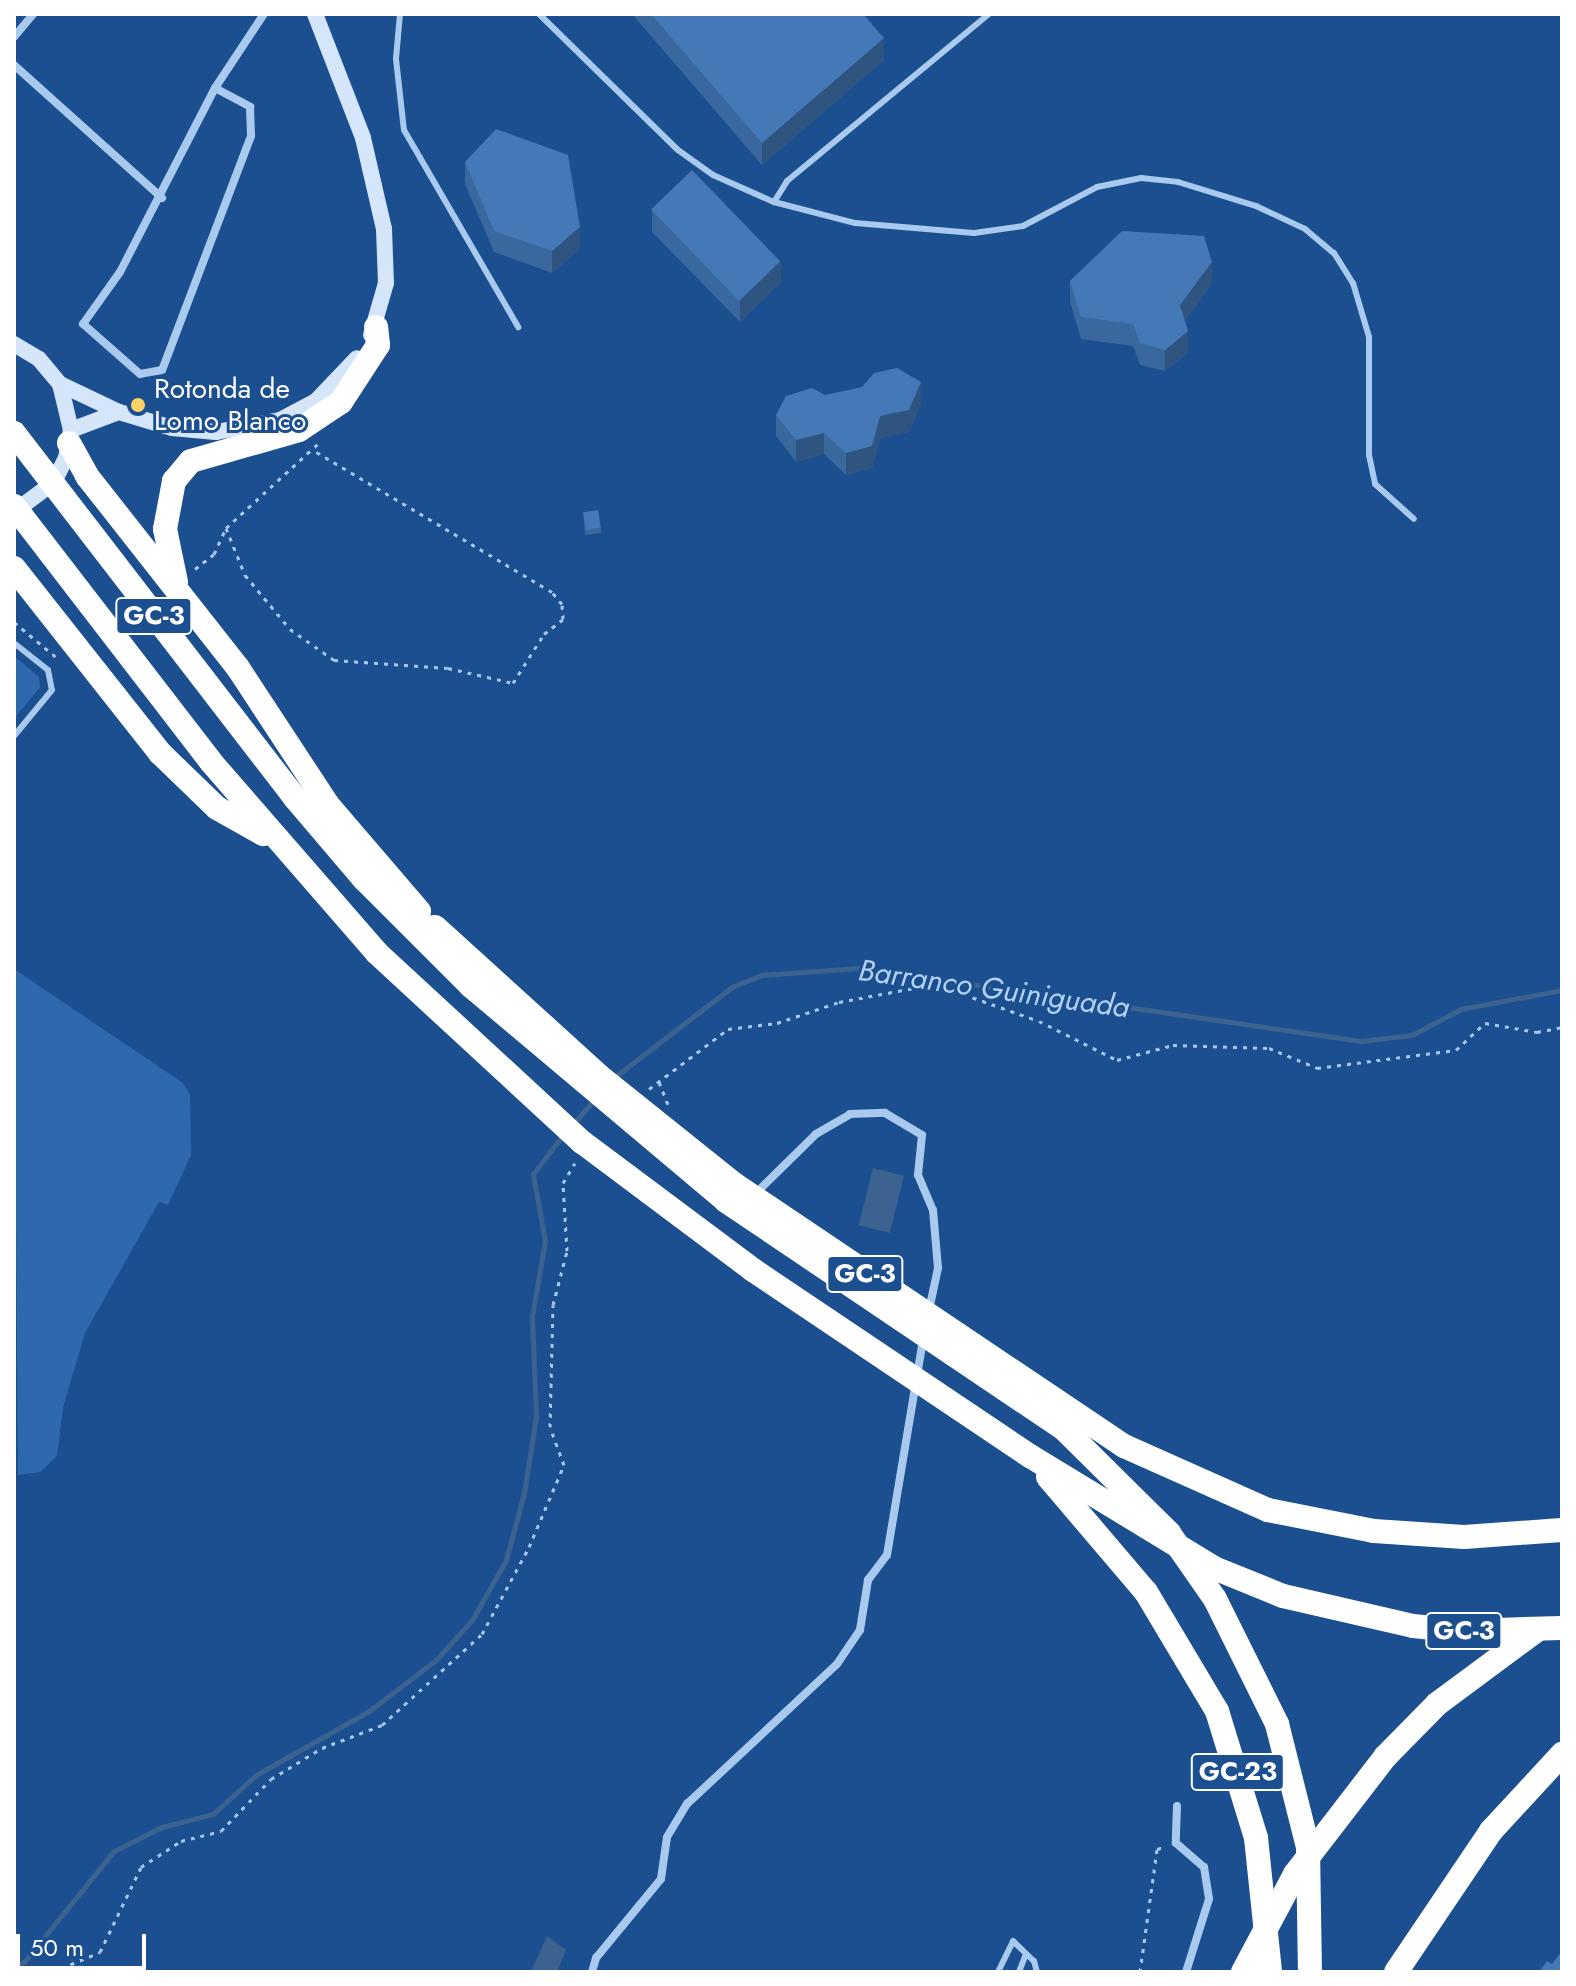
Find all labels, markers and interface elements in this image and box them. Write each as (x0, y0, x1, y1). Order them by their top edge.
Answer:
place label: Rotonda de Lomo Blanco (154, 372, 306, 438)
marker: Rotonda de Lomo Blanco (129, 396, 147, 414)
road number: GC-3 (114, 594, 194, 638)
water label: Barranco Guiniguada (856, 952, 1132, 1026)
road number: GC-3 (825, 1252, 905, 1296)
road number: GC-3 (1424, 1609, 1504, 1653)
road number: GC-23 (1190, 1750, 1286, 1794)
scale bar (20, 1918, 150, 1968)
text: 50 m (30, 1930, 84, 1965)

